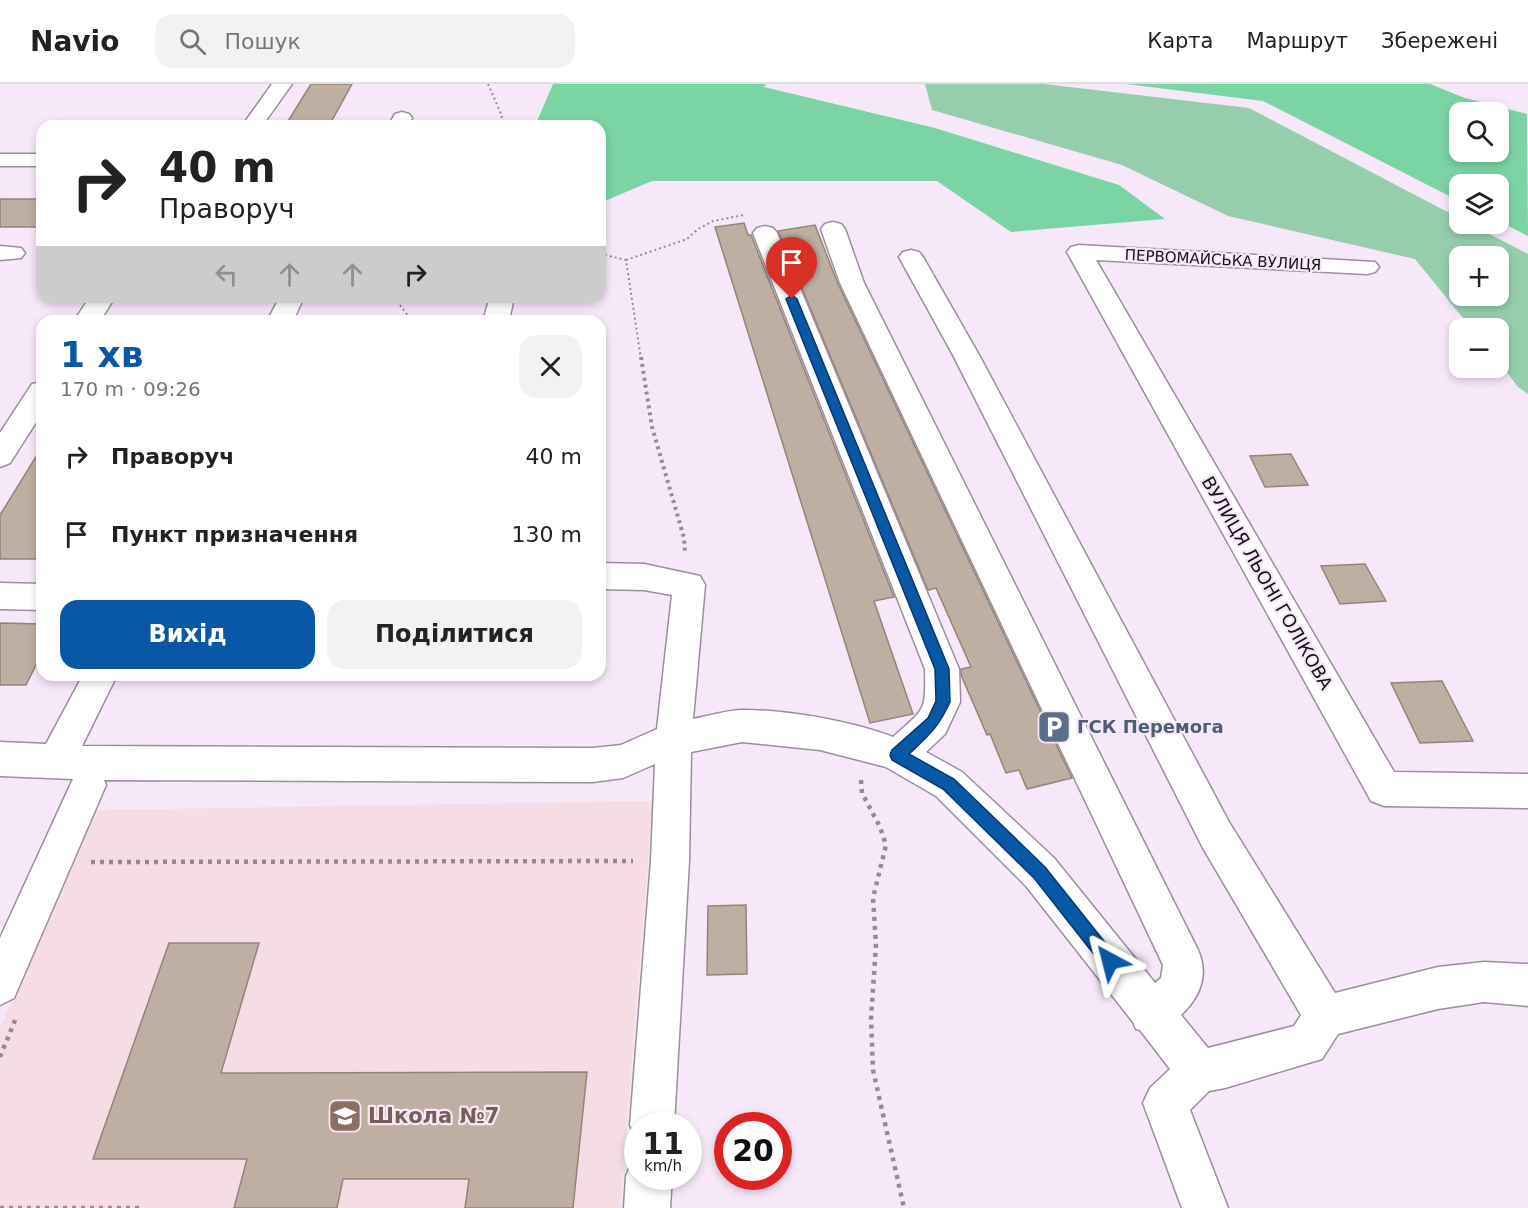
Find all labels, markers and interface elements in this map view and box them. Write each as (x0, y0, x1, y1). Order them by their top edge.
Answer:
search box (155, 14, 575, 68)
text: Navio (30, 25, 119, 58)
icon: search (176, 25, 209, 58)
text: Пошук (224, 29, 301, 54)
text: Карта (1147, 29, 1213, 53)
text: Маршрут (1246, 29, 1348, 53)
text: Збережені (1381, 29, 1498, 53)
map controls (1449, 102, 1509, 378)
button: search (1449, 102, 1509, 162)
text: 40 m (159, 143, 276, 192)
icon: right (60, 144, 138, 222)
button: layers (1449, 174, 1509, 234)
text: Праворуч (159, 193, 295, 224)
pin (766, 237, 817, 299)
street label: ПЕРВОМАЙСЬКА ВУЛИЦЯ (1124, 245, 1322, 274)
icon: arrive (775, 246, 808, 279)
button: + (1449, 246, 1509, 306)
icon: left (210, 258, 243, 291)
icon: ahead (273, 258, 306, 291)
icon: ahead (336, 258, 369, 291)
icon: right (399, 258, 432, 291)
button: − (1449, 318, 1509, 378)
text: 1 хв (60, 334, 144, 375)
button: close (519, 335, 582, 398)
text: 170 m · 09:26 (60, 377, 201, 401)
icon: right (60, 440, 93, 473)
text: Праворуч (111, 444, 234, 469)
text: 40 m (526, 444, 582, 469)
street label: ВУЛИЦЯ ЛЬОНІ ГОЛІКОВА (1198, 472, 1338, 694)
icon: arrive (60, 518, 93, 551)
text: Пункт призначення (111, 522, 358, 547)
text: 130 m (512, 522, 582, 547)
button: Вихід (60, 600, 315, 669)
button: Поділитися (327, 600, 582, 669)
parking icon: ГСК Перемога (1036, 709, 1072, 745)
place label: ГСК Перемога (1077, 716, 1224, 737)
position arrow (1078, 929, 1142, 993)
school or university icon: Школа №7 (327, 1098, 363, 1134)
place label: Школа №7 (368, 1104, 499, 1128)
speed limit sign: 20 (714, 1112, 792, 1190)
text: 11 (642, 1126, 684, 1161)
text: km/h (644, 1157, 682, 1175)

